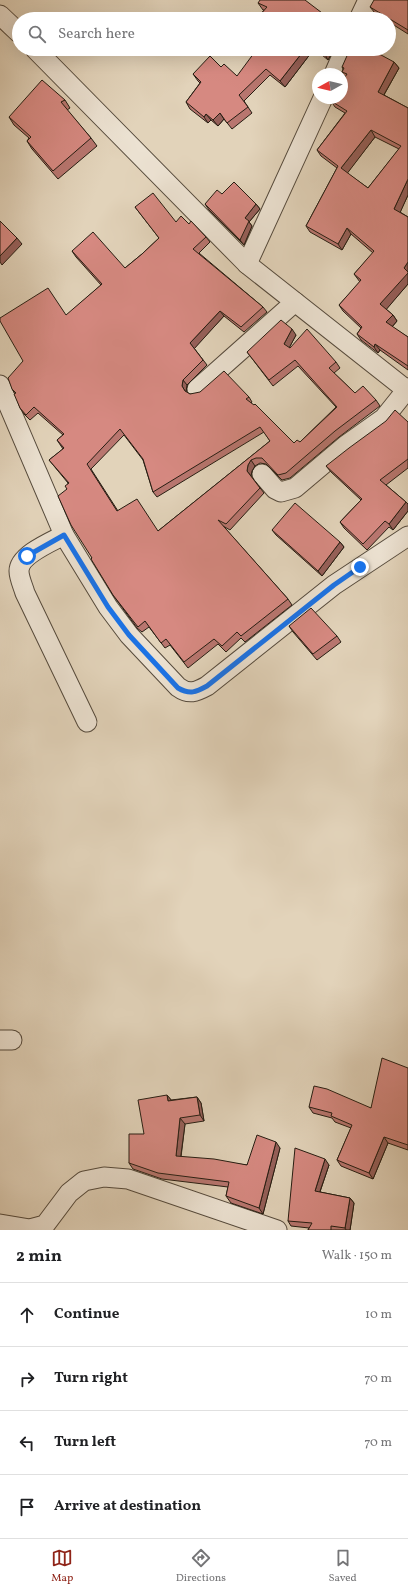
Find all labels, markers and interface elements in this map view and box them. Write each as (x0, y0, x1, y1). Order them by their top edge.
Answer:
search box (12, 12, 396, 56)
icon: search (26, 23, 48, 45)
text: Search here (58, 24, 135, 45)
north arrow (312, 68, 348, 104)
route start (18, 547, 36, 565)
route end (351, 558, 369, 576)
text: 2 min (16, 1245, 62, 1268)
text: Walk · 150 m (322, 1247, 392, 1265)
icon: ahead (16, 1304, 38, 1326)
text: Continue (54, 1304, 119, 1325)
text: 10 m (365, 1306, 392, 1324)
icon: right (16, 1368, 38, 1390)
text: Turn right (54, 1368, 128, 1389)
text: 70 m (364, 1370, 392, 1388)
icon: left (16, 1432, 38, 1454)
text: Turn left (54, 1432, 116, 1453)
text: 70 m (364, 1434, 392, 1452)
icon: arrive (16, 1496, 38, 1518)
text: Arrive at destination (54, 1496, 201, 1517)
tab: Map (51, 1547, 73, 1586)
tab: Directions (176, 1547, 226, 1586)
tab: Saved (328, 1547, 357, 1586)

